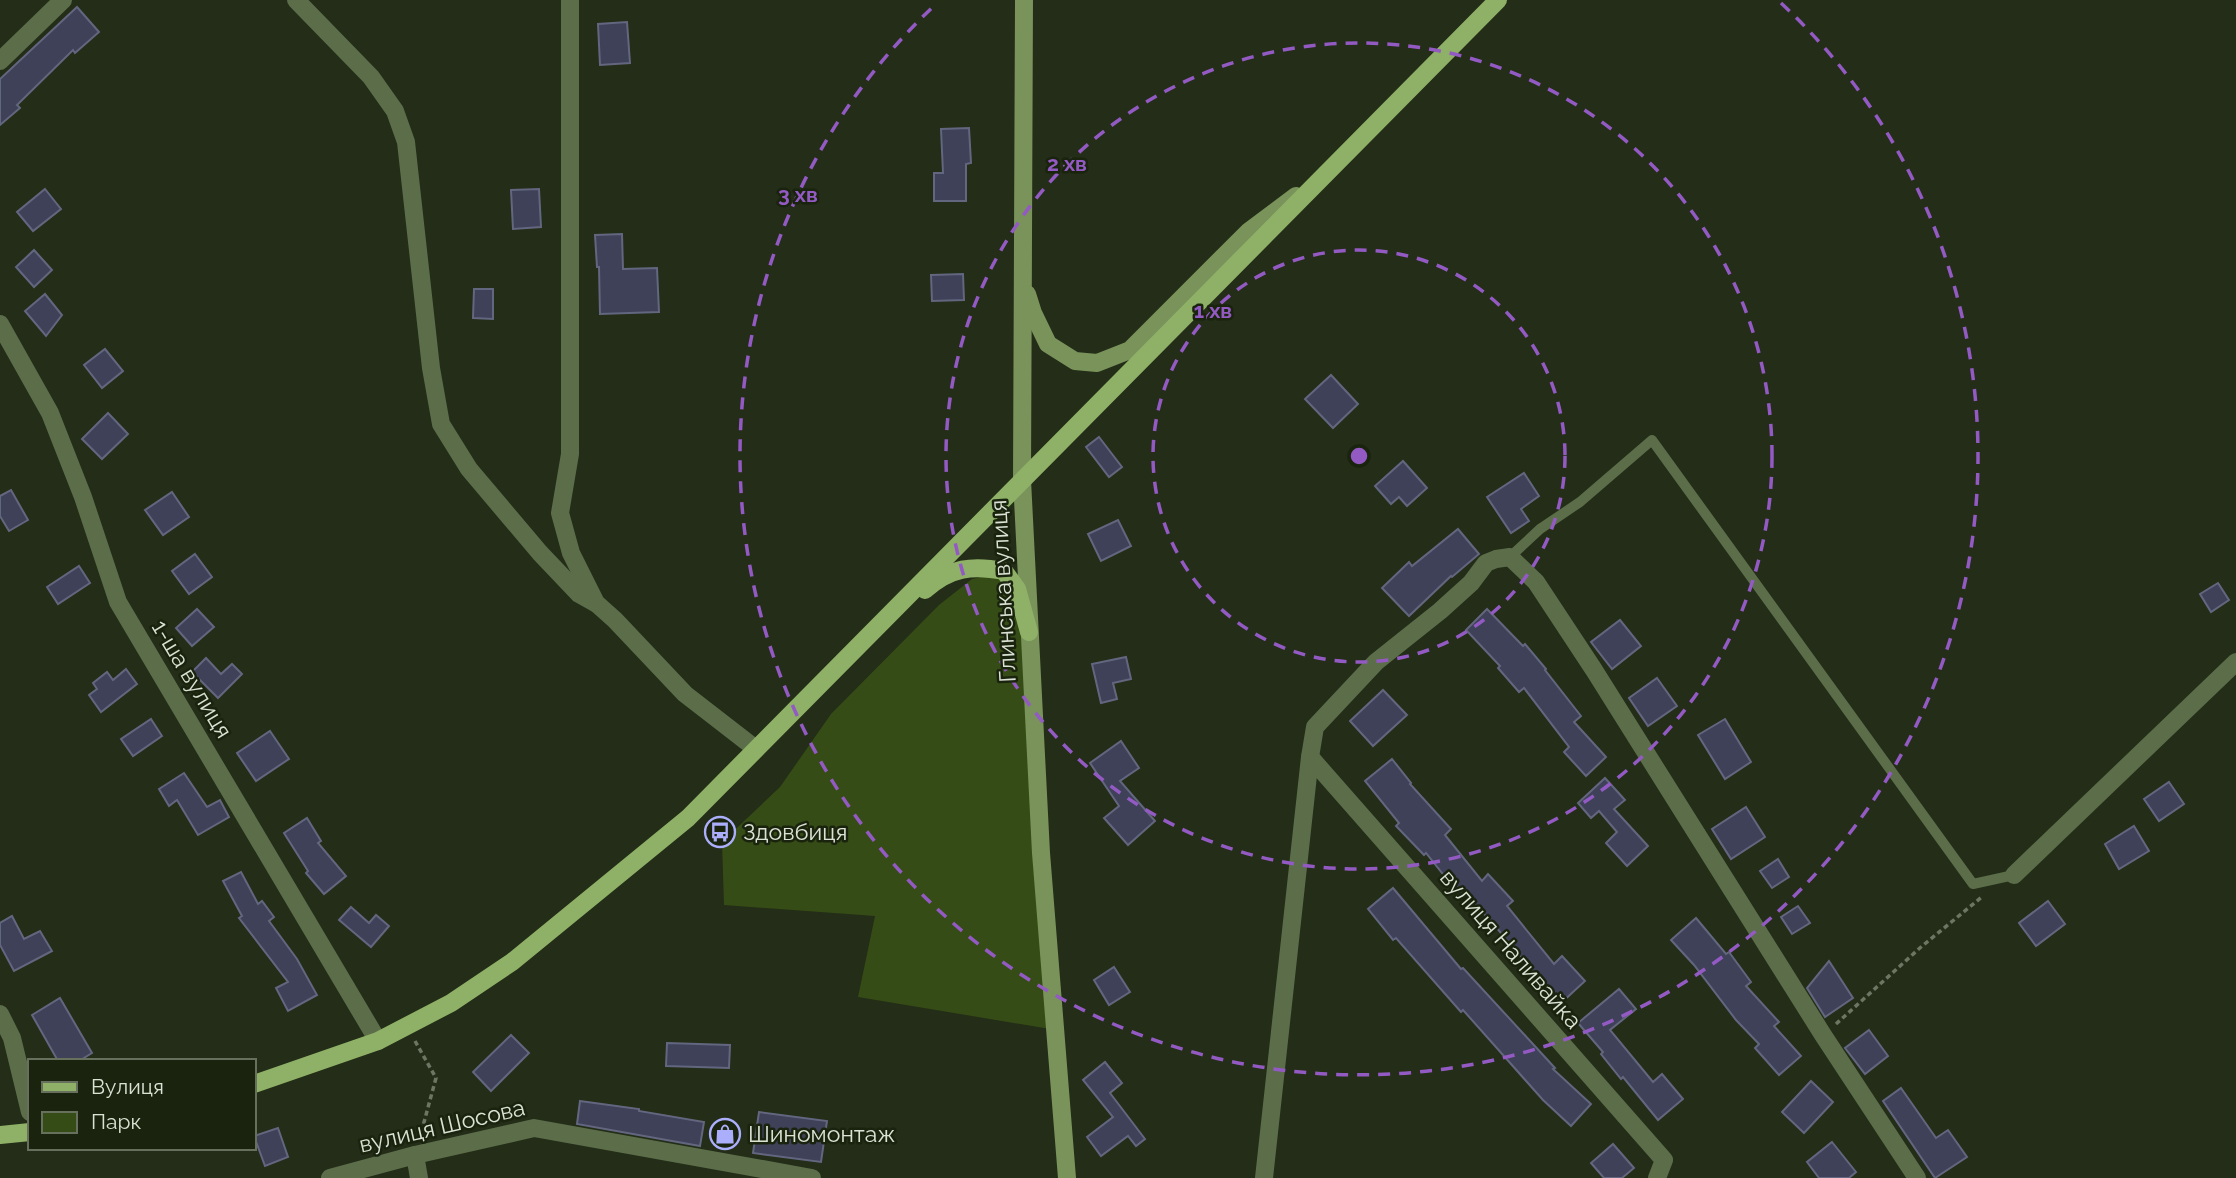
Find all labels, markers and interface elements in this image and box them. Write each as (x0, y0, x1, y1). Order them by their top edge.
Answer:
text: 2 хв (1047, 151, 1087, 176)
text: 3 хв (778, 182, 818, 207)
text: 1 хв (1194, 298, 1232, 323)
centre of rings (1347, 444, 1371, 468)
street label: Глинська вулиця (984, 499, 1021, 683)
street label: 1-ша вулиця (147, 615, 238, 743)
bus stop icon: Здовбиця (703, 815, 737, 849)
place label: Здовбиця (743, 818, 847, 845)
street label: вулиця Наливайка (1435, 864, 1588, 1034)
legend (28, 1059, 256, 1150)
text: Вулиця (91, 1074, 164, 1099)
street label: вулиця Шосова (356, 1093, 527, 1158)
text: Парк (91, 1109, 141, 1134)
shop icon: Шиномонтаж (708, 1117, 742, 1151)
place label: Шиномонтаж (748, 1120, 895, 1147)

